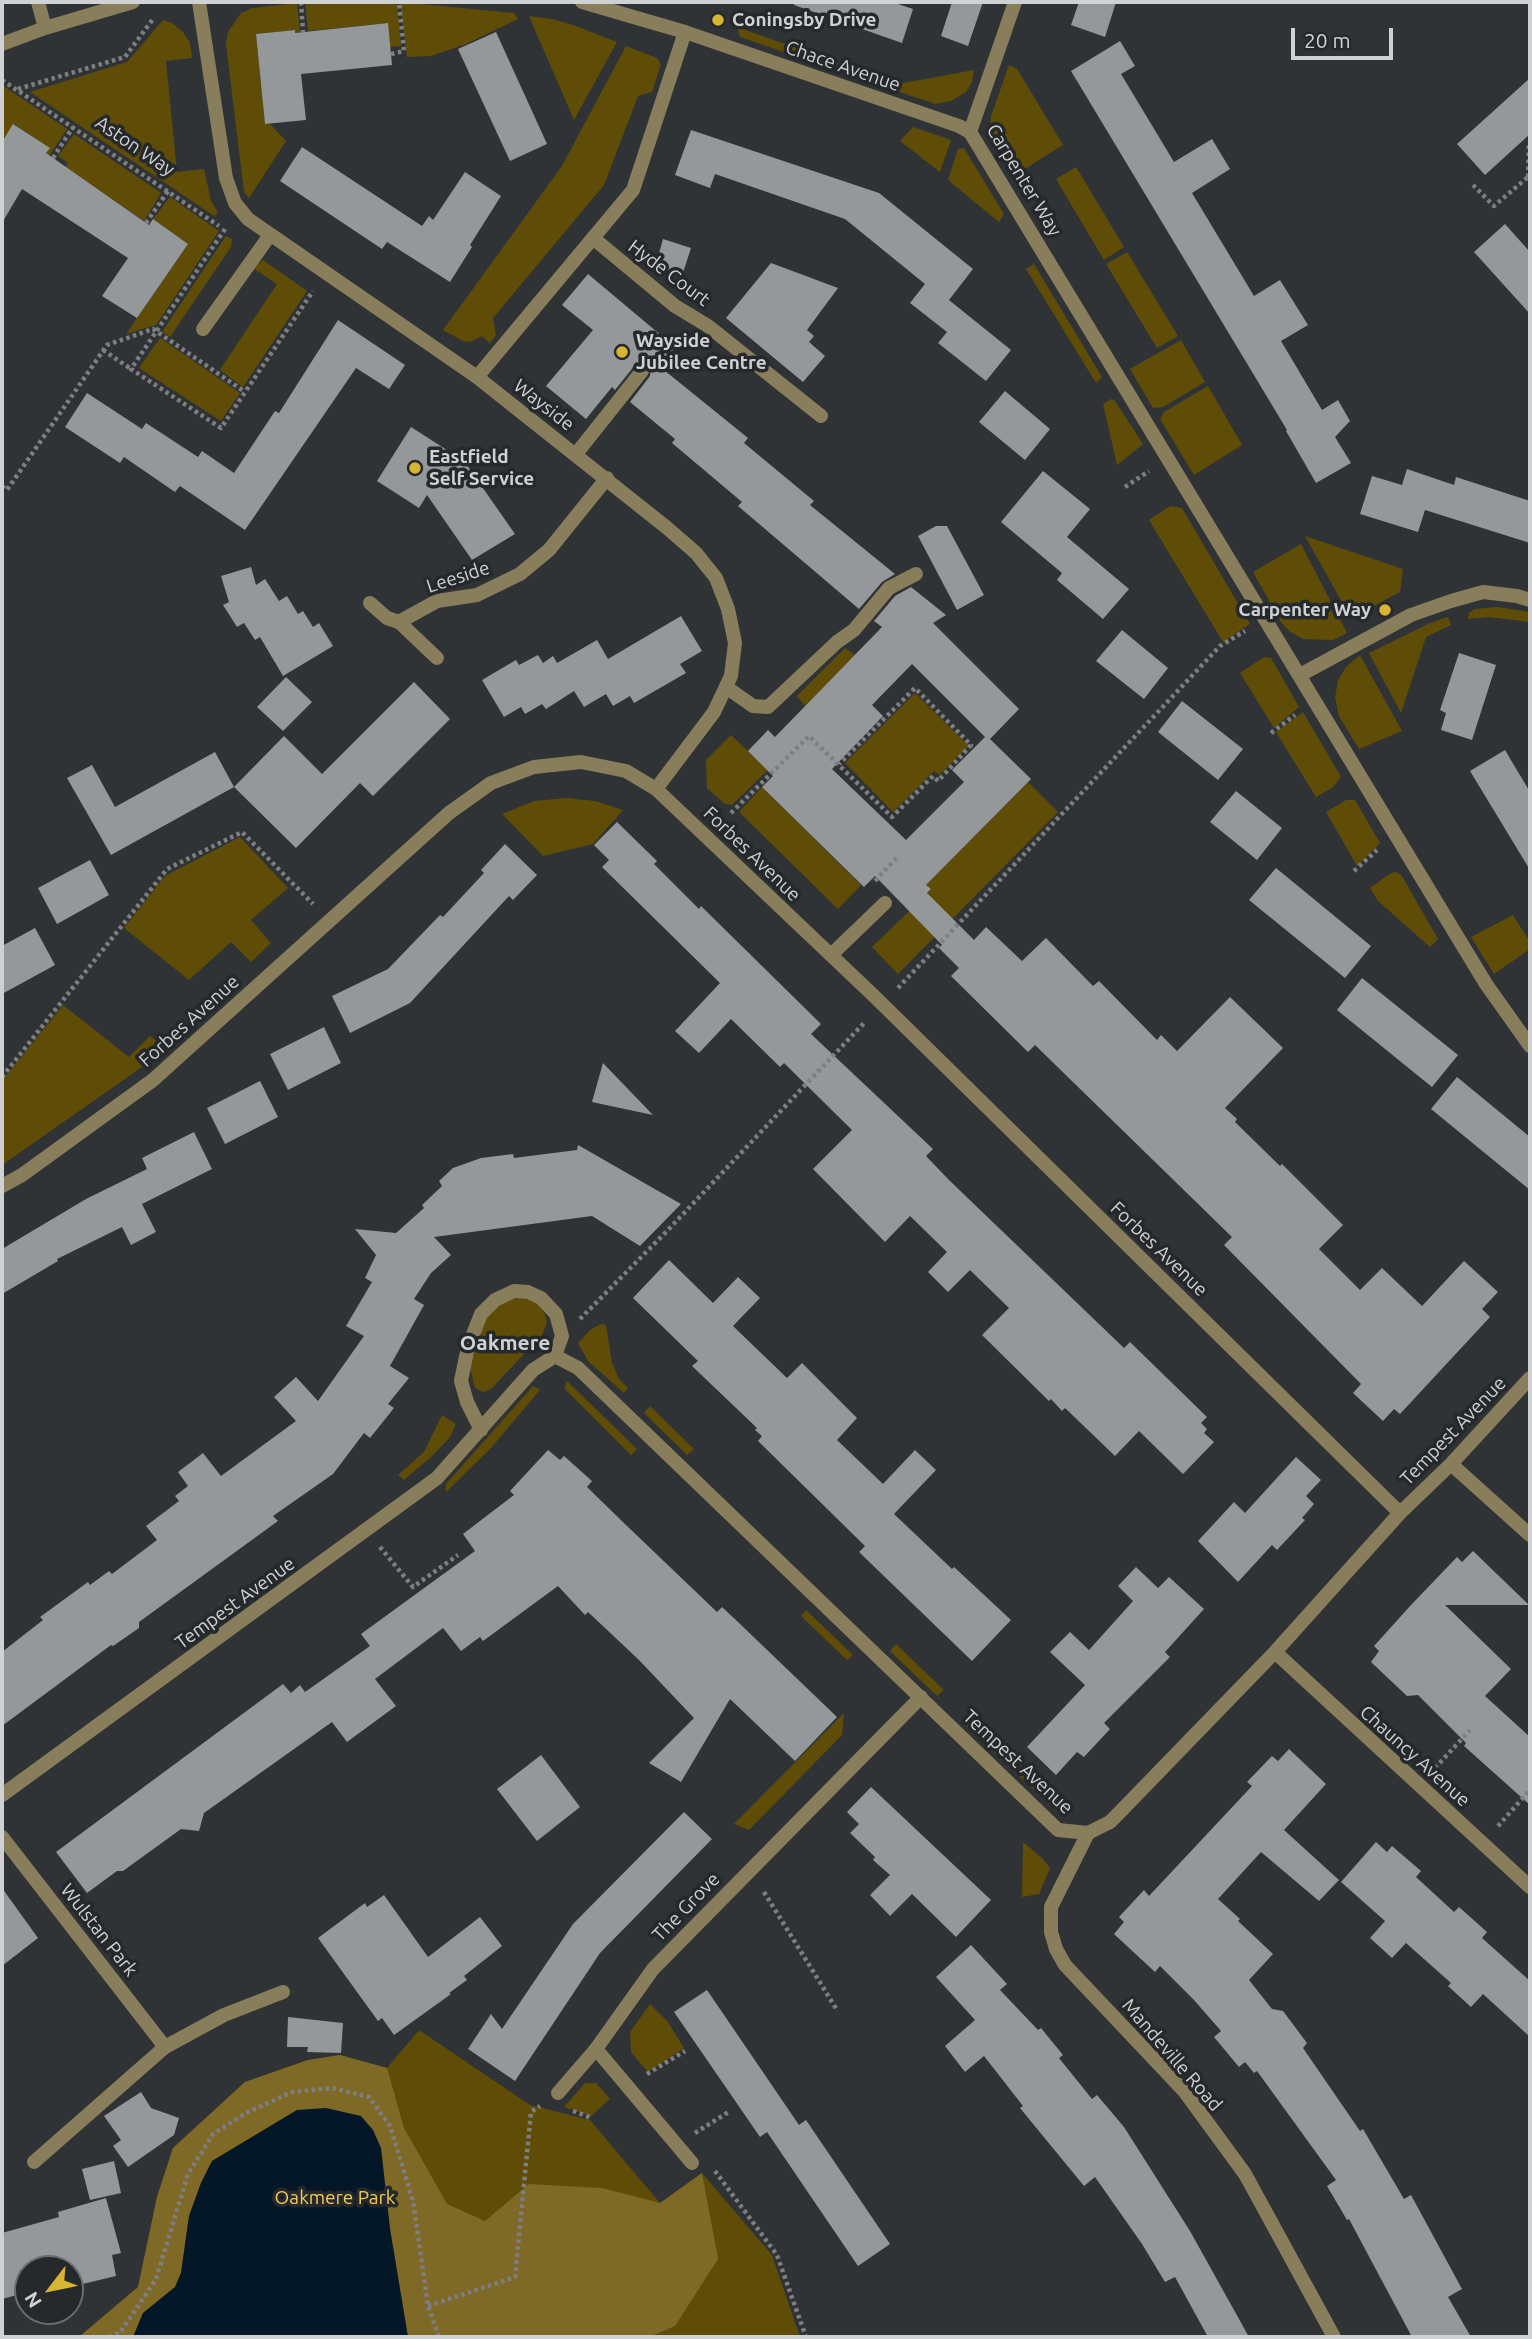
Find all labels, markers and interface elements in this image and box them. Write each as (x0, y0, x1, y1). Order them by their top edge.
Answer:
place label: Coningsby Drive (732, 9, 876, 31)
marker: Coningsby Drive (710, 12, 726, 28)
scale bar (1294, 14, 1396, 58)
text: 20 m (1304, 28, 1351, 52)
street label: Chace Avenue (783, 36, 903, 96)
street label: Aston Way (91, 111, 179, 181)
street label: Carpenter Way (982, 120, 1066, 240)
street label: Hyde Court (624, 235, 714, 311)
place label: Wayside Jubilee Centre (636, 330, 767, 374)
marker: Wayside Jubilee Centre (614, 344, 630, 360)
street label: Wayside (509, 374, 579, 436)
place label: Eastfield Self Service (429, 446, 534, 490)
marker: Eastfield Self Service (407, 460, 423, 476)
street label: Leeside (424, 556, 492, 598)
place label: Carpenter Way (1238, 599, 1371, 621)
marker: Carpenter Way (1377, 602, 1393, 618)
street label: Forbes Avenue (699, 802, 805, 906)
street label: Forbes Avenue (134, 970, 244, 1072)
street label: Forbes Avenue (1106, 1197, 1212, 1301)
district label: Oakmere (460, 1330, 550, 1356)
street label: Tempest Avenue (1395, 1372, 1511, 1490)
street label: Tempest Avenue (171, 1552, 299, 1654)
street label: Chauncy Avenue (1355, 1701, 1475, 1811)
street label: Tempest Avenue (958, 1705, 1078, 1819)
street label: The Grove (648, 1868, 724, 1946)
street label: Wulstan Park (56, 1879, 142, 1981)
street label: Mandeville Road (1117, 1994, 1227, 2116)
park label: Oakmere Park (275, 2187, 395, 2209)
north arrow (14, 2255, 84, 2325)
text: N (20, 2288, 46, 2312)

